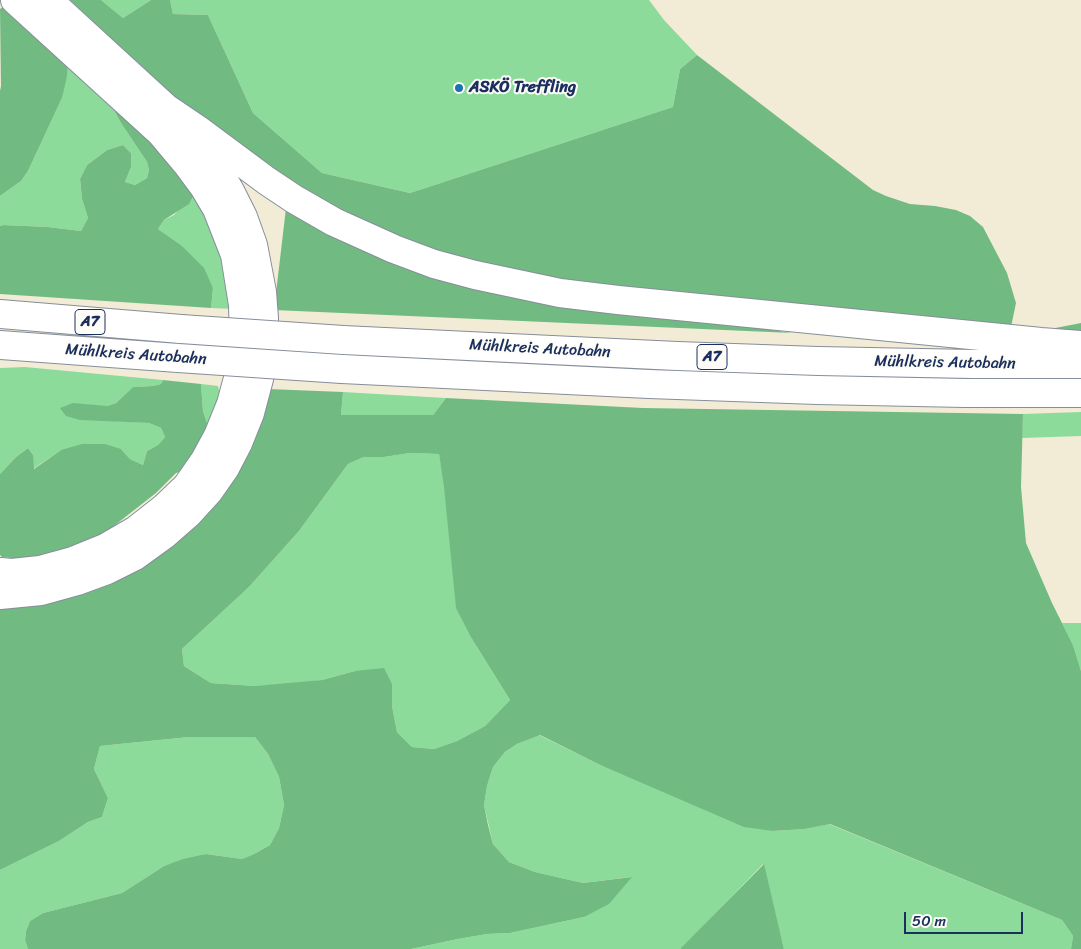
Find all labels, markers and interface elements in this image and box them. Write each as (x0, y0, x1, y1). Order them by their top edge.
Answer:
place label: ASKÖ Treffling (469, 78, 576, 98)
marker: ASKÖ Treffling (453, 82, 465, 94)
road number: A7 (75, 310, 105, 334)
street label: Mühlkreis Autobahn (469, 336, 611, 362)
street label: Mühlkreis Autobahn (65, 340, 207, 370)
road number: A7 (697, 344, 727, 370)
street label: Mühlkreis Autobahn (874, 352, 1016, 374)
scale bar (906, 902, 1025, 934)
text: 50 m (912, 908, 946, 934)

